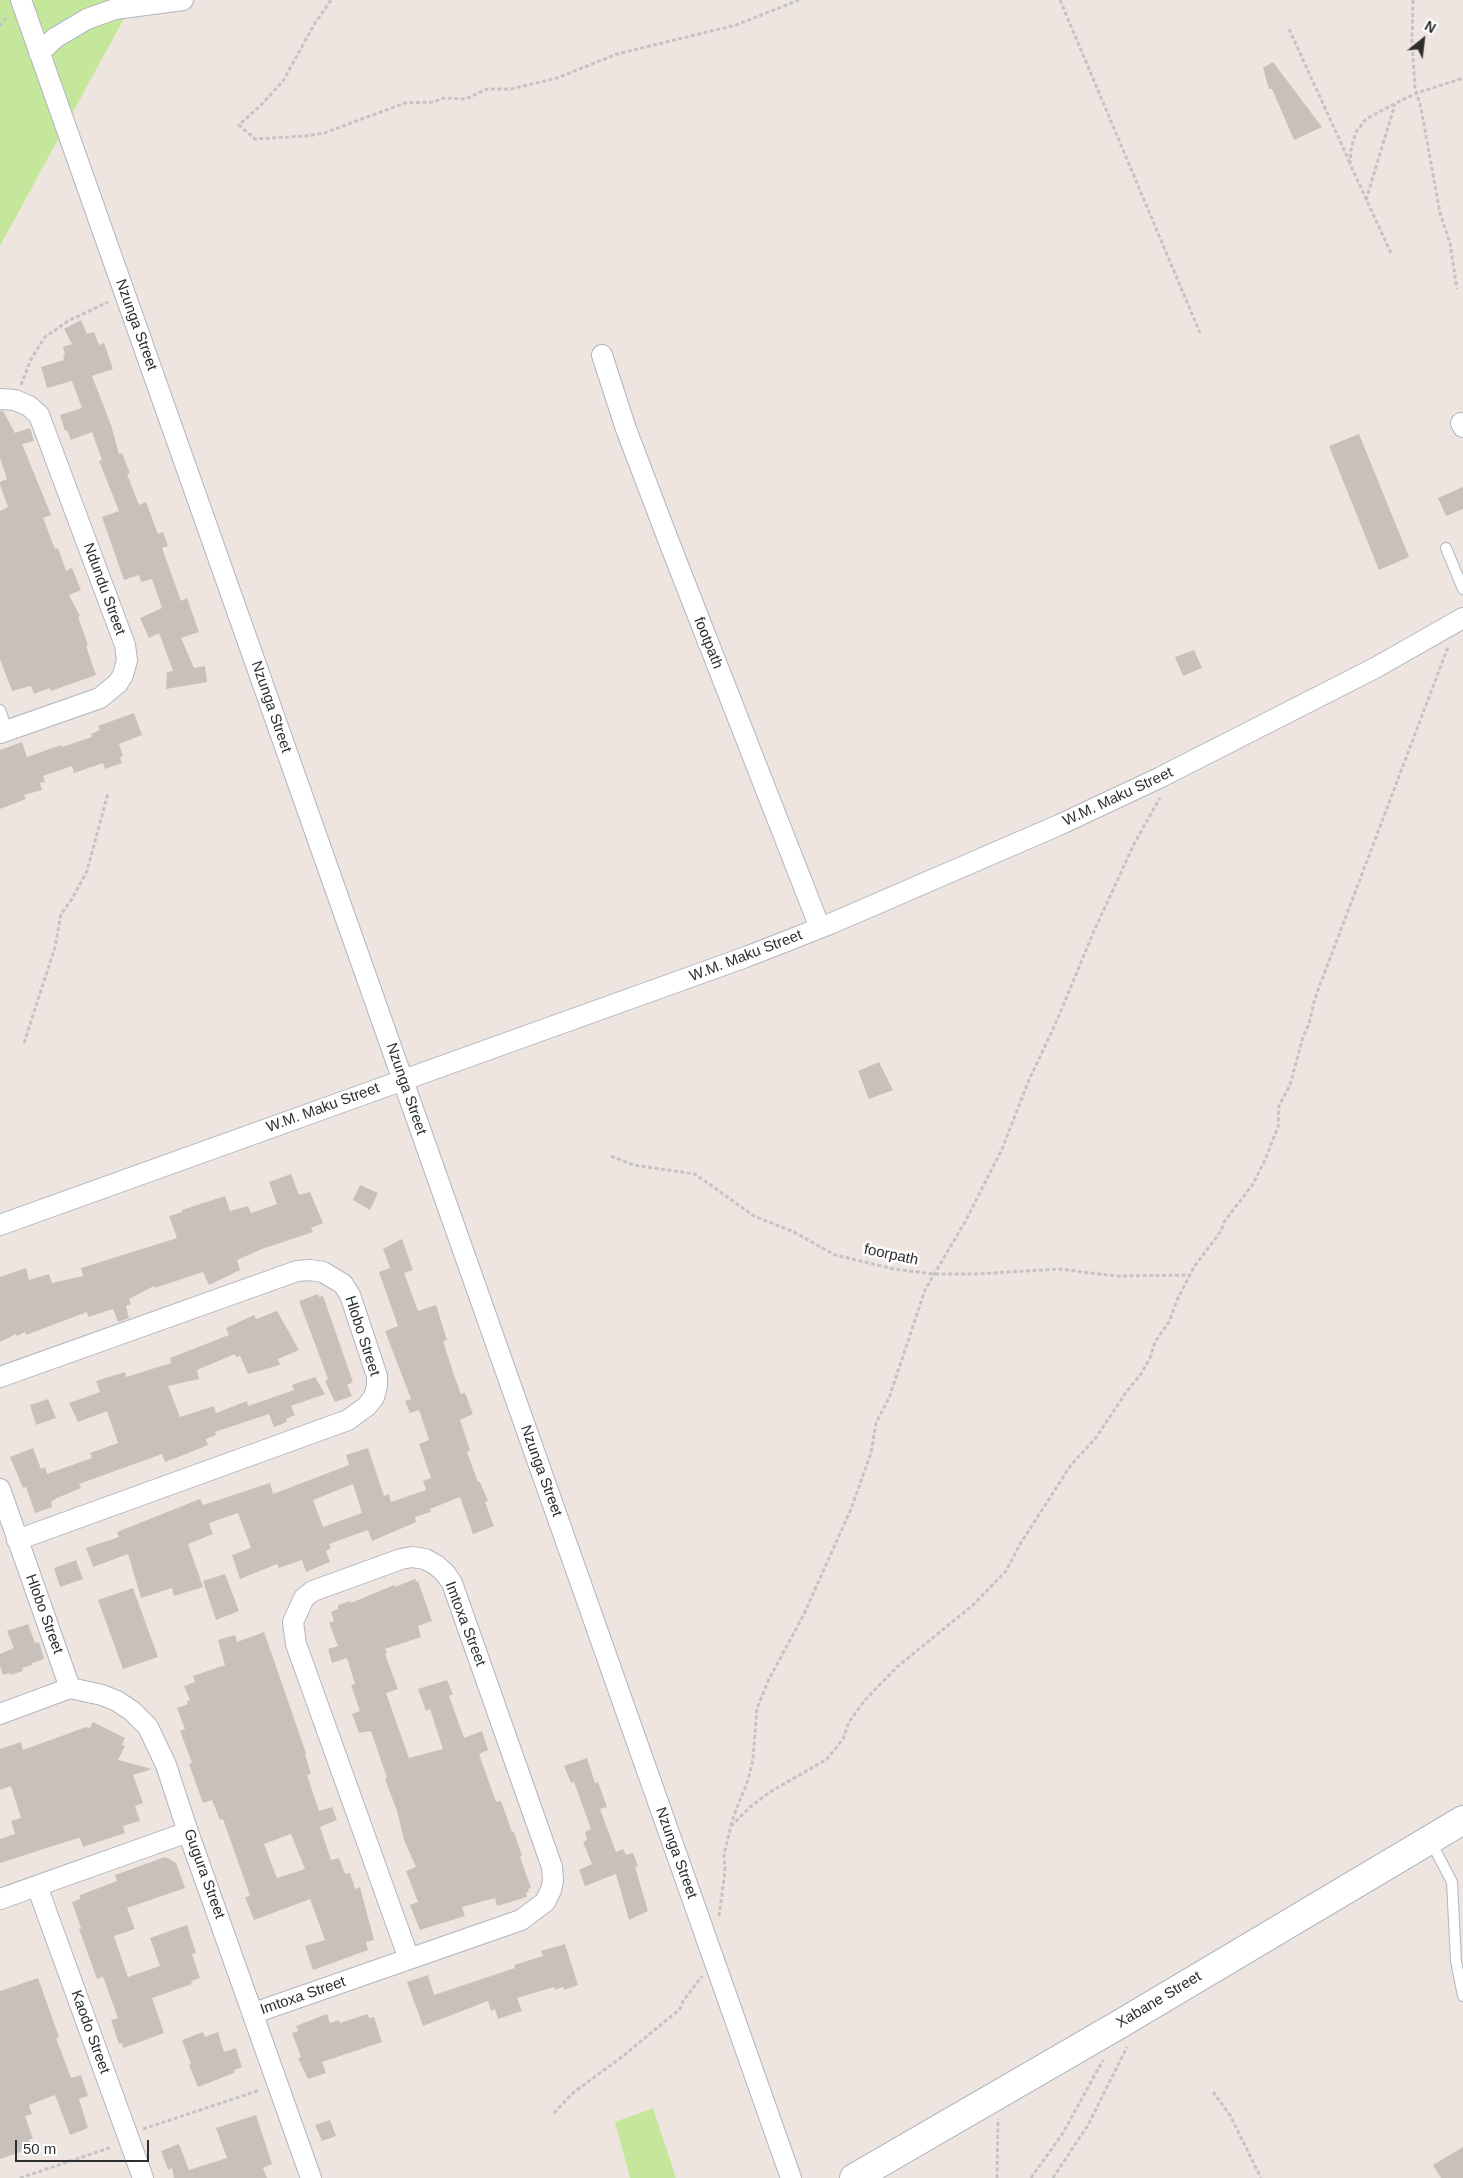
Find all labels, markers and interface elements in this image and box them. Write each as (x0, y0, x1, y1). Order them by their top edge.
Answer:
north arrow (1398, 15, 1448, 65)
text: N (1422, 17, 1439, 36)
street label: Nzunga Street (111, 277, 161, 373)
street label: Ndundu Street (79, 540, 129, 638)
street label: footpath (690, 614, 726, 672)
street label: Nzunga Street (247, 659, 295, 755)
street label: W.M. Maku Street (1060, 764, 1176, 830)
street label: W.M. Maku Street (687, 926, 805, 986)
street label: Nzunga Street (382, 1041, 430, 1137)
street label: W.M. Maku Street (264, 1079, 382, 1137)
street label: foorpath (862, 1240, 920, 1270)
street label: Hlobo Street (341, 1294, 383, 1378)
street label: Nzunga Street (516, 1423, 566, 1519)
street label: Hlobo Street (21, 1572, 67, 1656)
street label: Imtoxa Street (441, 1579, 489, 1669)
street label: Nzunga Street (651, 1805, 701, 1901)
street label: Gugura Street (179, 1827, 229, 1921)
street label: Xabane Street (1113, 1968, 1205, 2032)
street label: Imtoxa Street (258, 1973, 348, 2019)
street label: Kaodo Street (67, 1988, 113, 2076)
scale bar (18, 2130, 151, 2162)
text: 50 m (23, 2140, 56, 2157)

